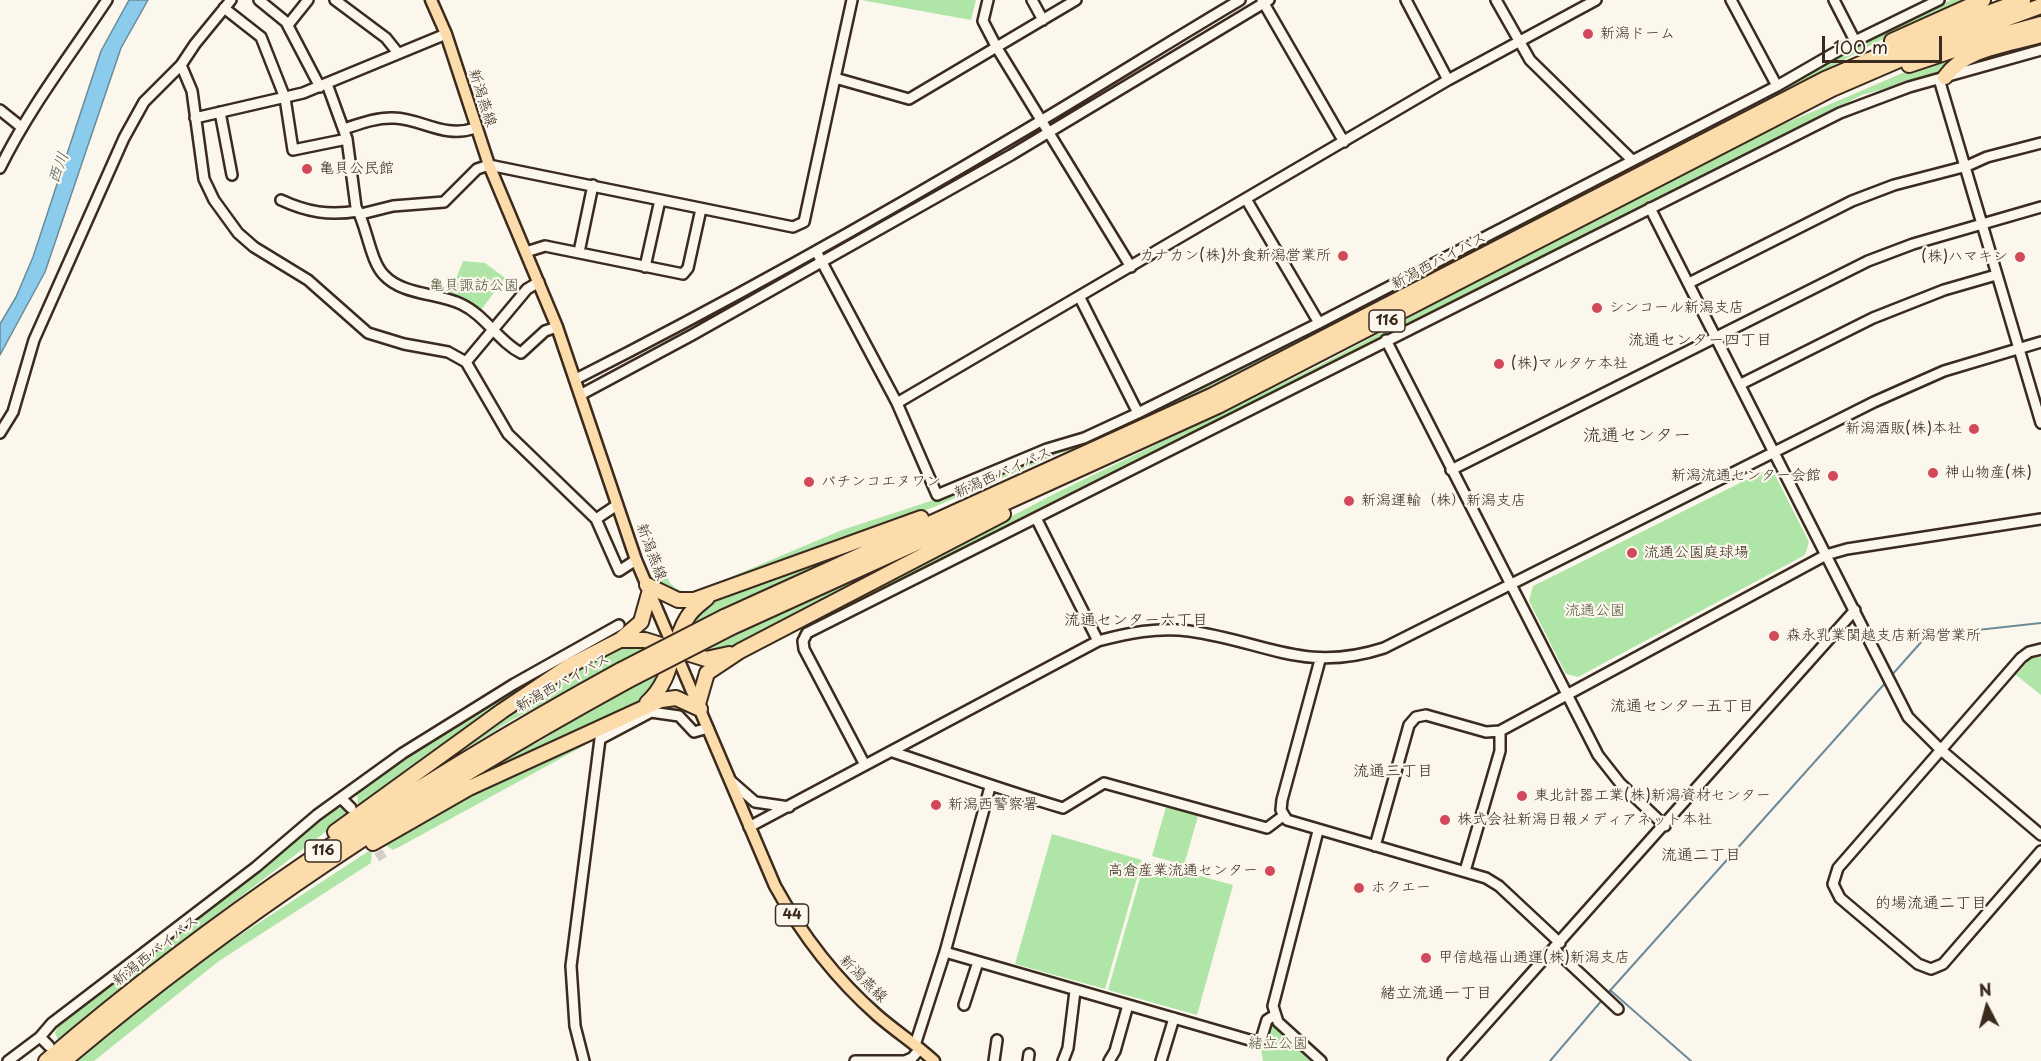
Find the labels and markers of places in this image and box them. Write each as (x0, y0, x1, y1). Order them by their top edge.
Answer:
place label: 新潟ドーム (1600, 25, 1675, 43)
marker: 新潟ドーム (1581, 27, 1595, 41)
place label: 亀貝公民館 (319, 160, 394, 178)
marker: 亀貝公民館 (300, 162, 314, 176)
place label: カナカン(株)外食新潟営業所 (1139, 247, 1331, 265)
place label: (株)ハマキン (1921, 248, 2008, 266)
marker: カナカン(株)外食新潟営業所 (1336, 249, 1350, 263)
marker: (株)ハマキン (2013, 250, 2027, 264)
place label: シンコール新潟支店 (1609, 299, 1744, 317)
marker: シンコール新潟支店 (1590, 301, 1604, 315)
place label: (株)マルタケ本社 (1511, 355, 1628, 373)
marker: (株)マルタケ本社 (1492, 357, 1506, 371)
place label: 新潟酒販(株)本社 (1845, 420, 1962, 438)
marker: 新潟酒販(株)本社 (1967, 422, 1981, 436)
place label: 神山物産(株) (1945, 464, 2032, 482)
marker: 神山物産(株) (1926, 466, 1940, 480)
place label: 新潟流通センター会館 (1671, 467, 1821, 485)
marker: 新潟流通センター会館 (1826, 469, 1840, 483)
place label: パチンコエヌワン (821, 473, 941, 491)
marker: パチンコエヌワン (802, 475, 816, 489)
place label: 新潟運輸（株）新潟支店 (1361, 492, 1526, 510)
marker: 新潟運輸（株）新潟支店 (1342, 494, 1356, 508)
place label: 流通公園庭球場 (1644, 544, 1749, 562)
marker: 流通公園庭球場 (1625, 546, 1639, 560)
place label: 森永乳業関越支店新潟営業所 (1786, 627, 1981, 645)
marker: 森永乳業関越支店新潟営業所 (1767, 629, 1781, 643)
place label: 東北計器工業(株)新潟資材センター (1534, 787, 1771, 805)
marker: 東北計器工業(株)新潟資材センター (1515, 789, 1529, 803)
place label: 新潟西警察署 (948, 796, 1038, 814)
marker: 新潟西警察署 (929, 798, 943, 812)
place label: 株式会社新潟日報メディアネット本社 (1457, 811, 1712, 829)
marker: 株式会社新潟日報メディアネット本社 (1438, 813, 1452, 827)
place label: 高倉産業流通センター (1108, 862, 1258, 880)
marker: 高倉産業流通センター (1263, 864, 1277, 878)
place label: ホクエー (1371, 879, 1431, 897)
marker: ホクエー (1352, 881, 1366, 895)
place label: 甲信越福山通運(株)新潟支店 (1438, 949, 1630, 967)
marker: 甲信越福山通運(株)新潟支店 (1419, 951, 1433, 965)

